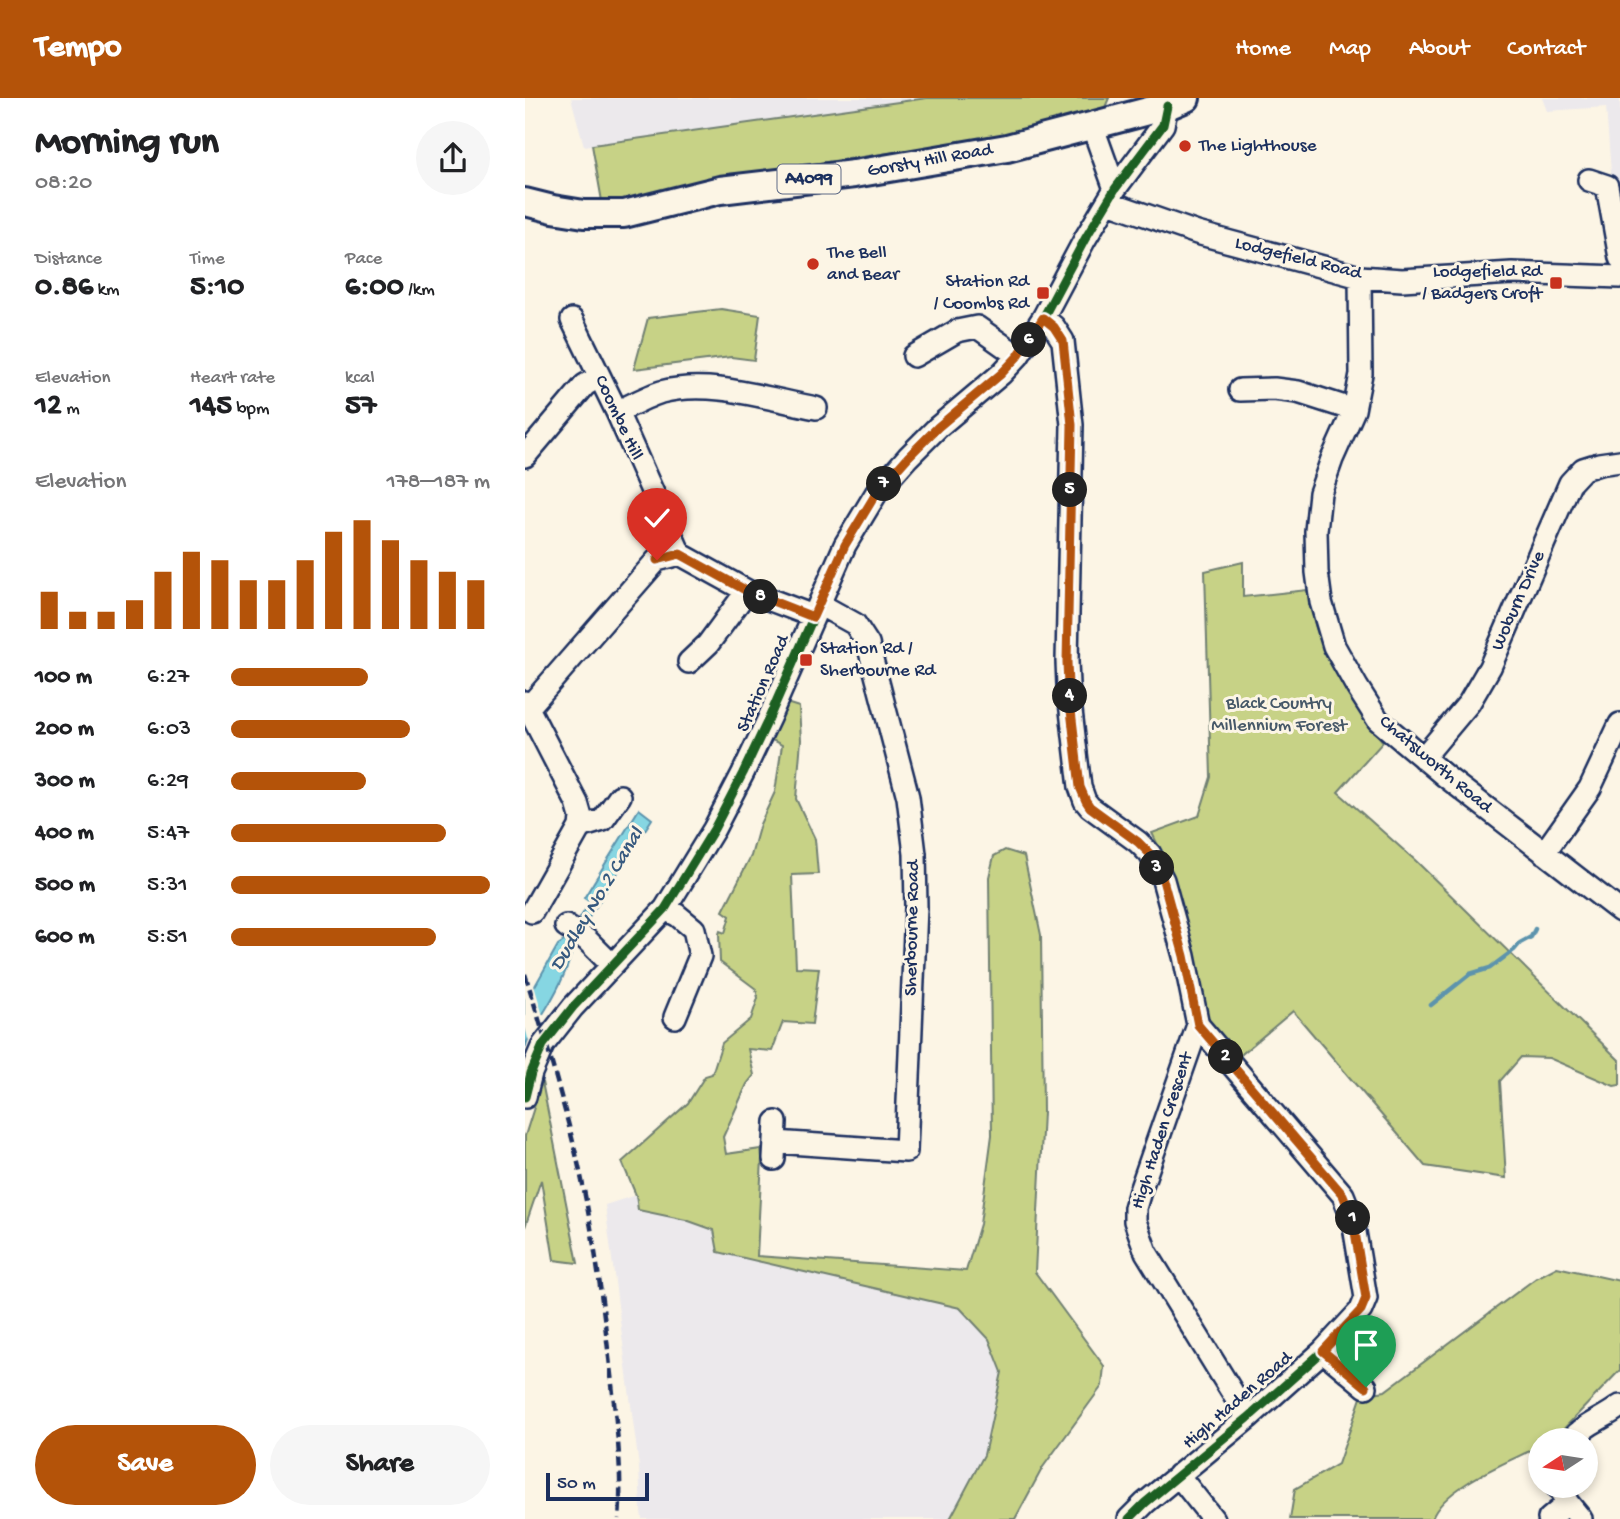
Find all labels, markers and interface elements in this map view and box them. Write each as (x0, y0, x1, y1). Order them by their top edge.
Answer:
text: Tempo (35, 30, 122, 68)
text: Home (1235, 35, 1291, 64)
text: Map (1329, 35, 1371, 64)
text: About (1409, 35, 1469, 64)
text: Contact (1507, 35, 1585, 64)
button: share (416, 121, 490, 195)
text: Morning run (35, 122, 219, 166)
place label: The Lighthouse (1198, 135, 1317, 158)
street label: Gorsty Hill Road (866, 138, 996, 183)
marker: The Lighthouse (1177, 138, 1193, 154)
road number: A4099 (777, 164, 841, 194)
text: 08:20 (35, 170, 92, 197)
street label: Lodgefield Road (1232, 232, 1365, 286)
place label: The Bell and Bear (826, 242, 901, 287)
text: Distance (35, 248, 102, 271)
text: Time (190, 248, 225, 271)
text: Pace (345, 248, 382, 271)
marker: The Bell and Bear (805, 256, 821, 272)
place label: Lodgefield Rd / Badgers Croft (1422, 261, 1544, 306)
text: 0.86 (35, 271, 93, 306)
text: 5:10 (190, 271, 244, 306)
text: 6:00 (345, 271, 404, 306)
place label: Station Rd / Coombs Rd (934, 271, 1031, 316)
marker: Lodgefield Rd / Badgers Croft (1548, 275, 1564, 291)
text: km (93, 279, 120, 302)
text: /km (404, 279, 435, 302)
marker: Station Rd / Coombs Rd (1035, 285, 1051, 301)
pin: 6 (1011, 322, 1047, 358)
text: 6 (1024, 328, 1033, 351)
text: Elevation (35, 367, 111, 390)
text: Heart rate (190, 367, 275, 390)
text: kcal (345, 367, 375, 390)
street label: Coombe Hill (588, 372, 648, 464)
text: 12 (35, 390, 62, 425)
text: 145 (190, 390, 232, 425)
text: 57 (345, 390, 376, 425)
text: m (62, 398, 80, 421)
text: bpm (232, 398, 269, 421)
pin: 7 (867, 466, 901, 502)
text: Elevation (35, 469, 126, 496)
text: 178–187 m (386, 469, 490, 496)
text: 7 (879, 472, 888, 495)
pin: 5 (1053, 472, 1087, 508)
text: 5 (1065, 478, 1075, 501)
pin (627, 488, 687, 560)
icon: check (638, 499, 676, 537)
street label: Woburn Drive (1487, 547, 1551, 654)
pin: 8 (743, 580, 779, 614)
text: 8 (755, 585, 766, 608)
street label: Station Road (732, 630, 796, 736)
place label: Station Rd / Sherbourne Rd (820, 638, 937, 683)
marker: Station Rd / Sherbourne Rd (798, 652, 814, 668)
text: 100 m (35, 664, 92, 691)
text: 6:27 (147, 664, 189, 691)
pin: 4 (1053, 678, 1087, 714)
text: 4 (1065, 684, 1074, 707)
park label: Black Country Millennium Forest (1211, 693, 1349, 738)
street label: Chatsworth Road (1374, 711, 1498, 820)
text: 200 m (35, 716, 94, 743)
text: 6:03 (147, 716, 191, 743)
text: 300 m (35, 768, 95, 795)
text: 6:29 (147, 768, 189, 795)
text: 400 m (35, 820, 94, 847)
text: 5:47 (147, 820, 189, 847)
water label: Dudley No.2 Canal (545, 823, 651, 976)
pin: 3 (1139, 850, 1175, 886)
text: 3 (1152, 856, 1161, 879)
street label: Sherbourne Road (900, 858, 926, 996)
text: 500 m (35, 872, 95, 899)
text: 5:31 (147, 872, 188, 899)
text: 600 m (35, 924, 95, 951)
text: 5:51 (147, 924, 188, 951)
pin: 2 (1209, 1040, 1243, 1074)
text: 2 (1221, 1045, 1230, 1068)
street label: High Haden Crescent (1127, 1048, 1200, 1212)
pin: 1 (1335, 1200, 1371, 1236)
text: 1 (1349, 1206, 1356, 1229)
pin (1336, 1315, 1396, 1387)
icon: arrive (1347, 1326, 1385, 1364)
street label: High Haden Road (1178, 1346, 1299, 1455)
button: Save (35, 1425, 256, 1505)
button: Share (270, 1425, 490, 1505)
north arrow (1528, 1428, 1598, 1498)
map controls (1528, 1428, 1598, 1498)
scale bar (546, 1470, 649, 1502)
text: 50 m (557, 1473, 596, 1496)

